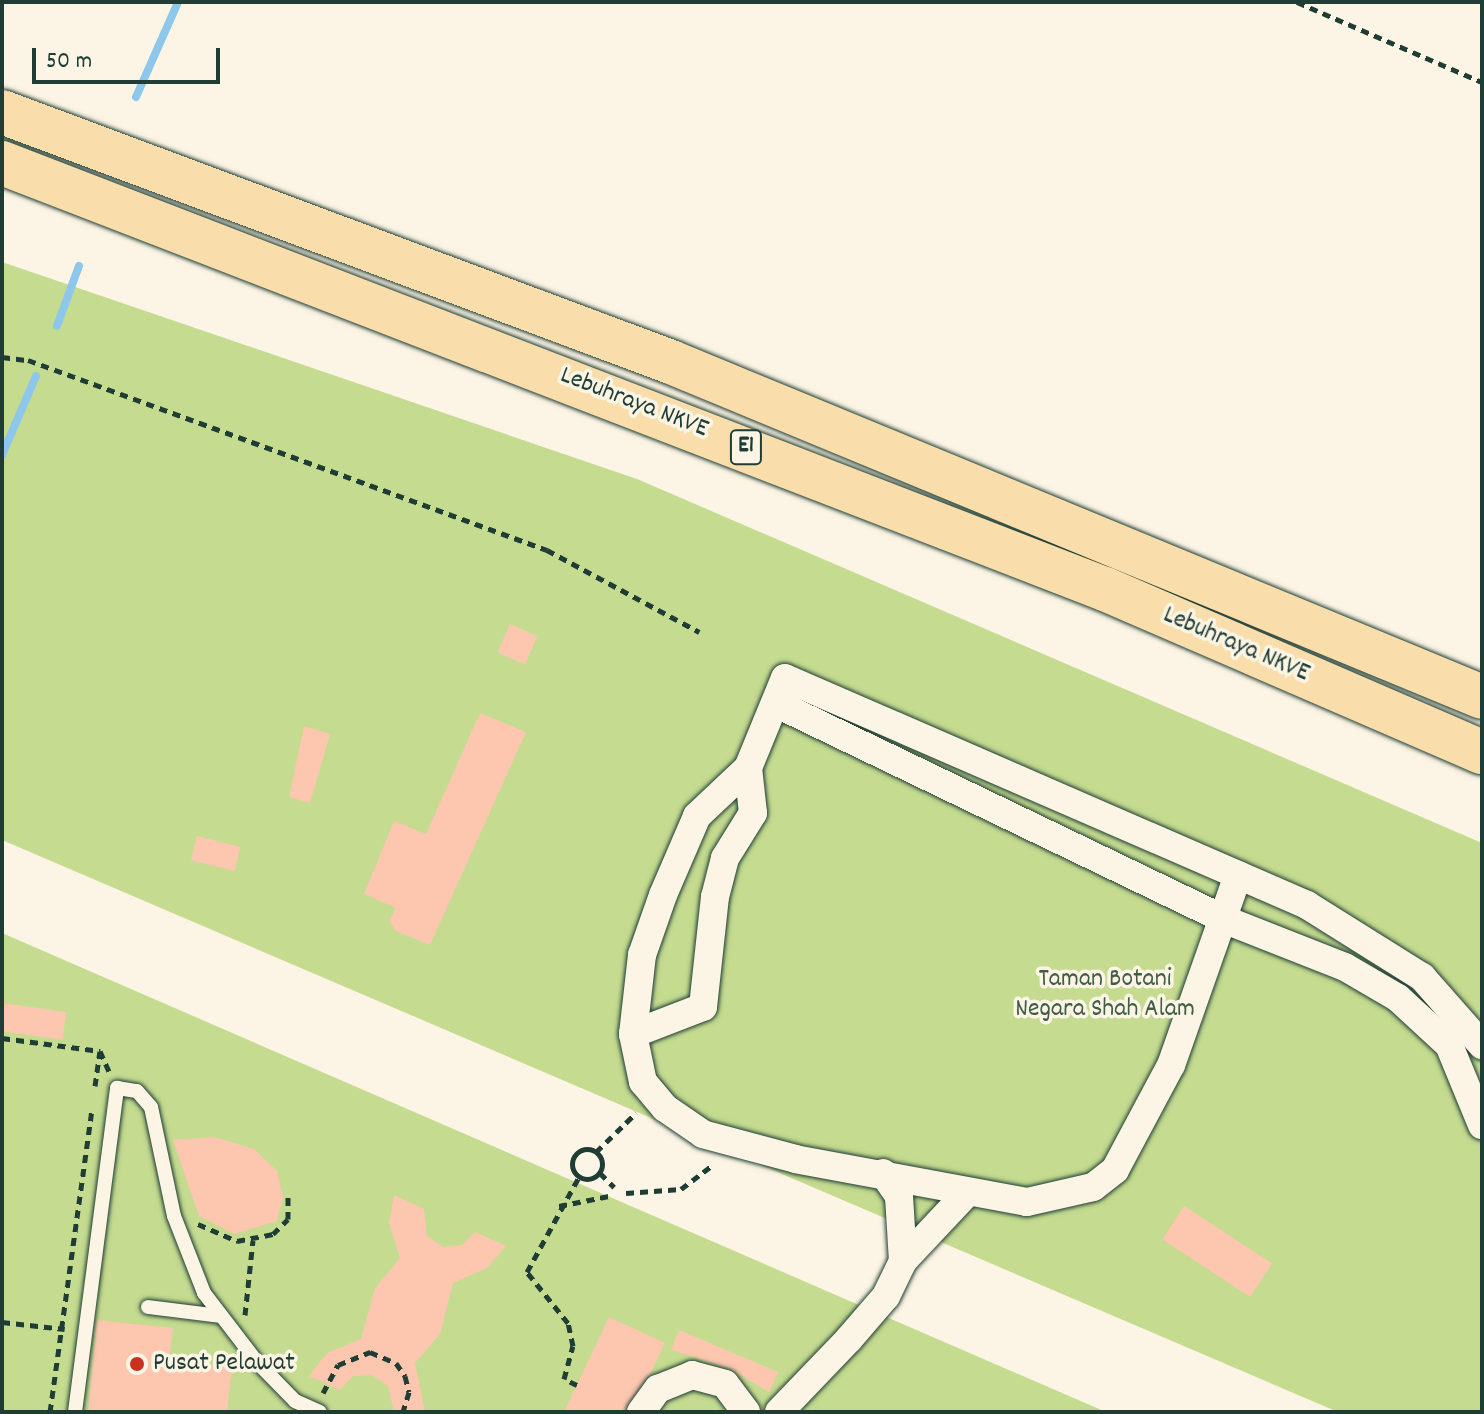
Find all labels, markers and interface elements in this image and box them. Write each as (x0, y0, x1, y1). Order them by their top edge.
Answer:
scale bar (36, 32, 224, 82)
text: 50 m (46, 45, 92, 79)
street label: Lebuhraya NKVE (556, 360, 712, 446)
road number: E1 (728, 427, 764, 467)
street label: Lebuhraya NKVE (1158, 600, 1314, 690)
park label: Taman Botani Negara Shah Alam (1015, 964, 1195, 1026)
place label: Pusat Pelawat (153, 1348, 295, 1380)
marker: Pusat Pelawat (128, 1355, 146, 1373)

